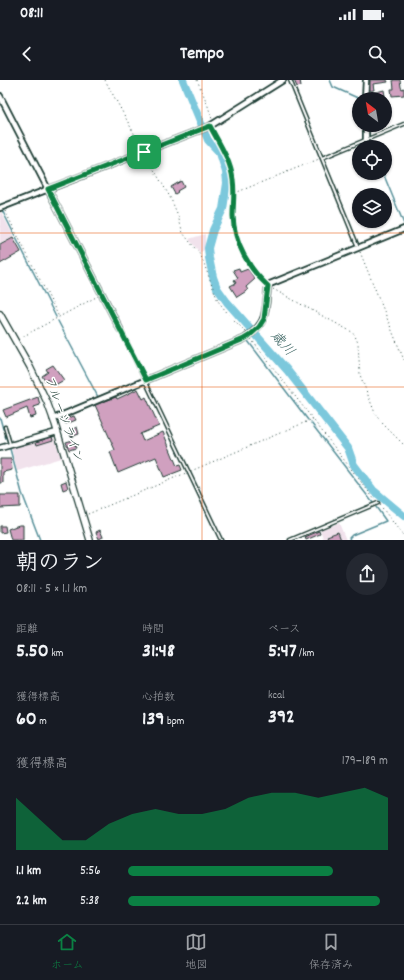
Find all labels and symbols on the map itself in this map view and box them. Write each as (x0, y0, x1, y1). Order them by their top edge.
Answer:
north arrow (352, 92, 392, 132)
pin (127, 135, 161, 169)
water label: 歳川 (265, 327, 299, 361)
street label: フルーツライン (39, 374, 87, 466)

